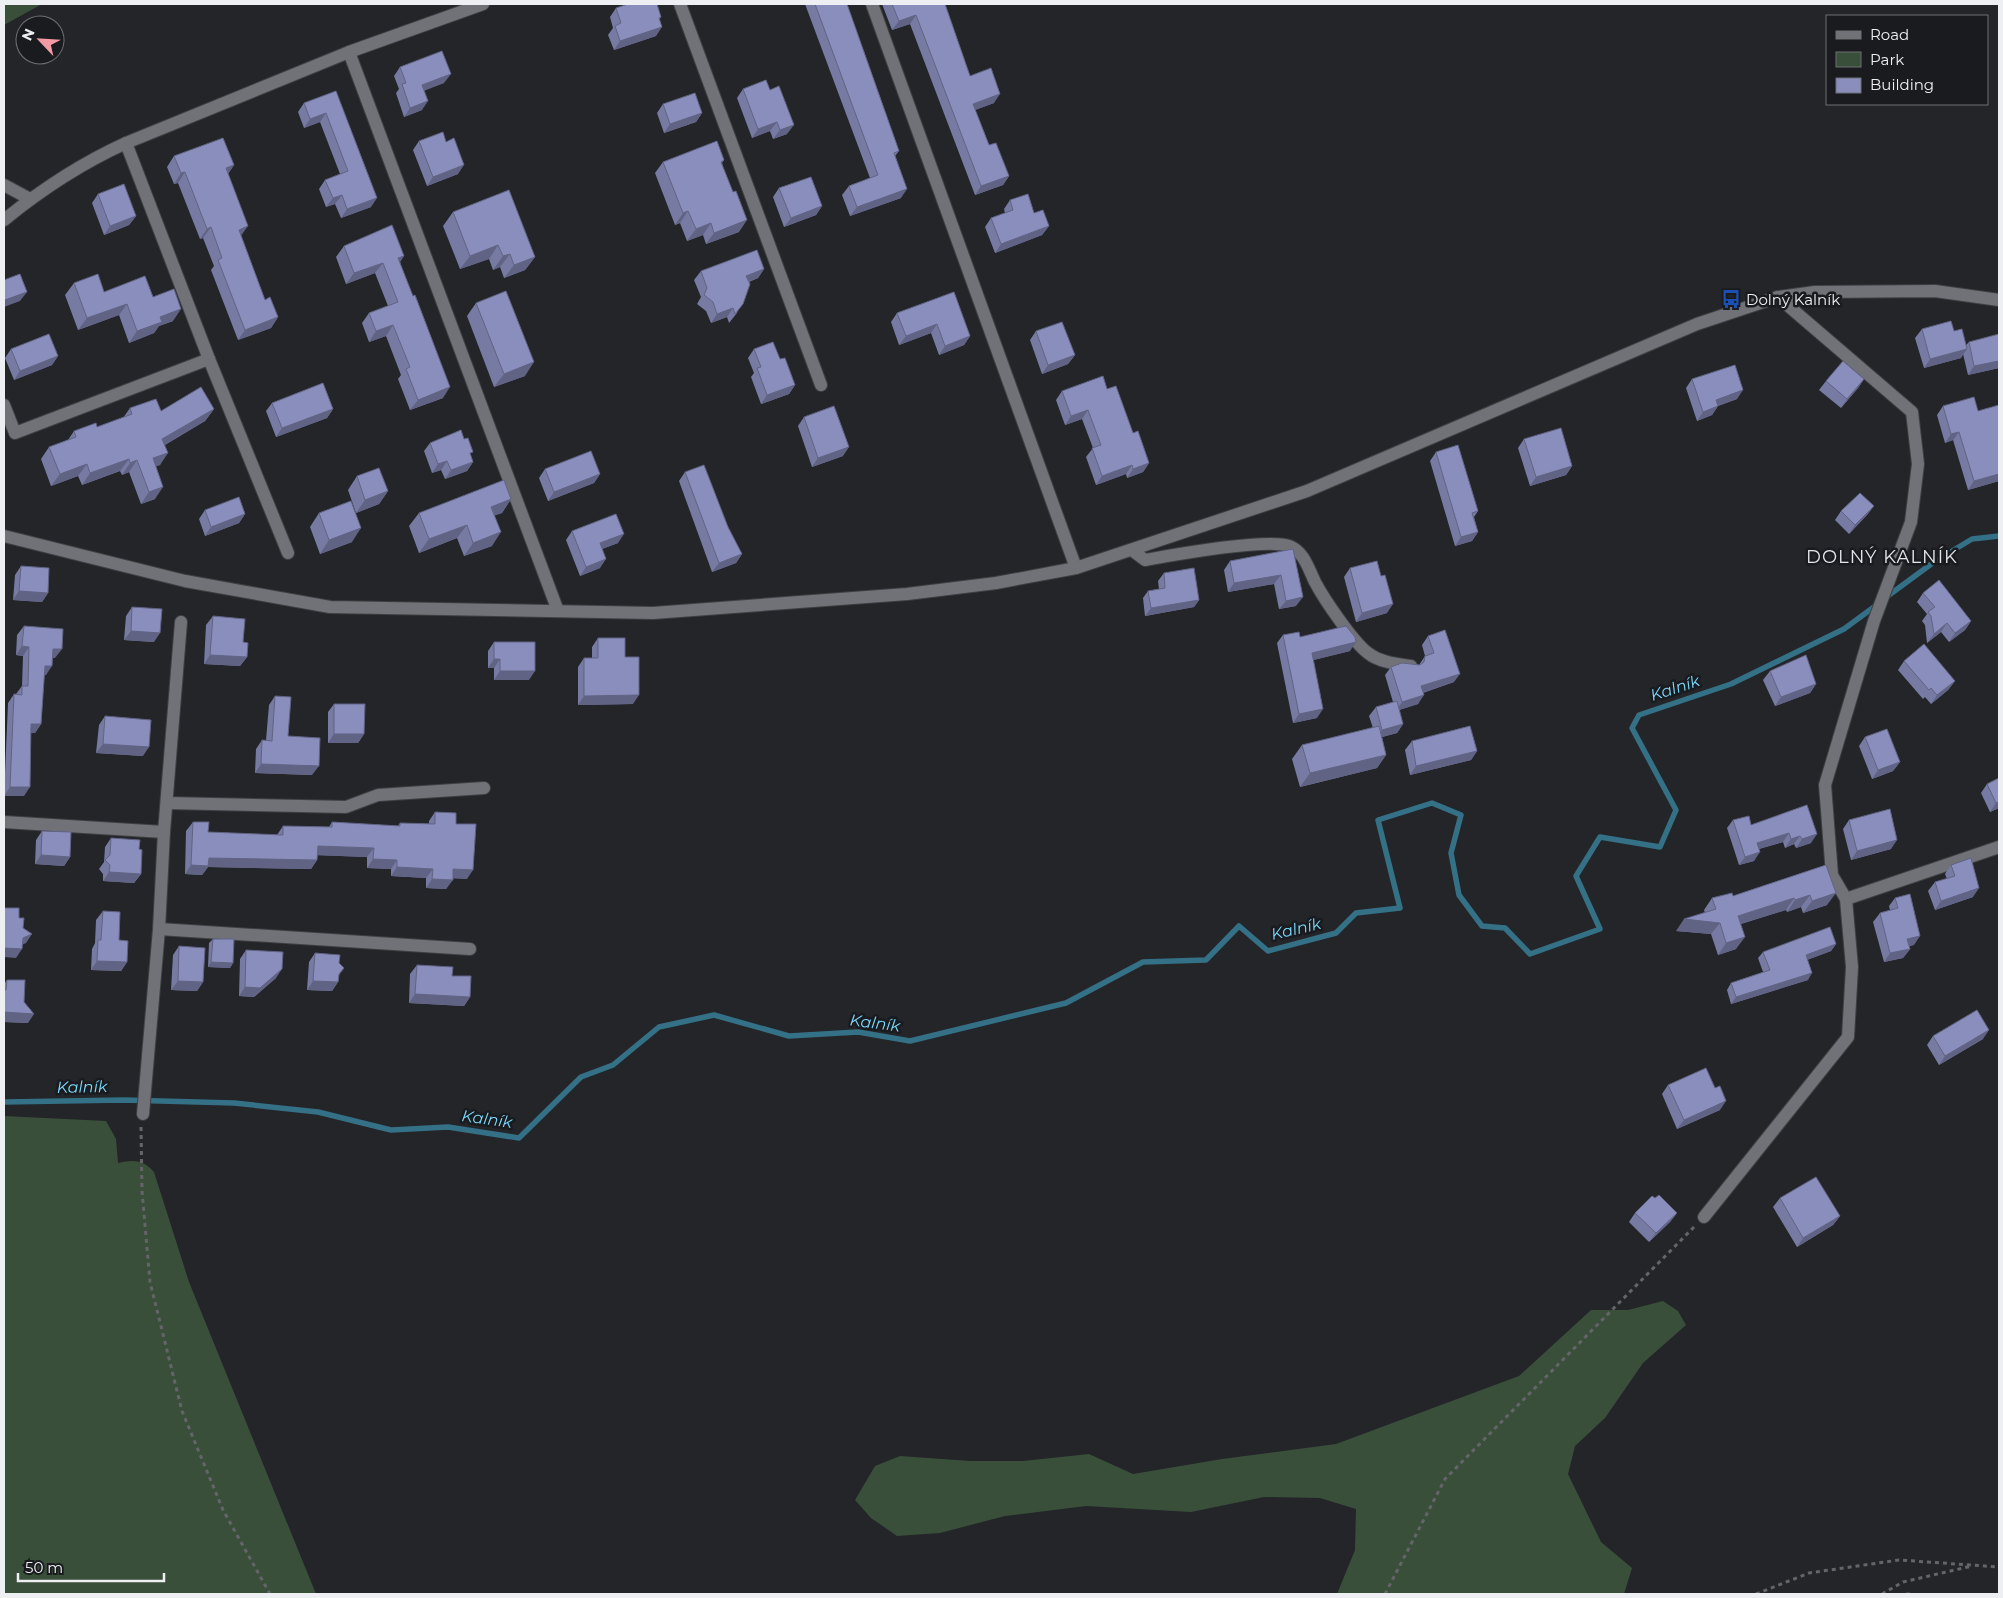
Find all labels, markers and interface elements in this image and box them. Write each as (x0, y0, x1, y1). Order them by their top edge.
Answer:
north arrow (15, 15, 65, 65)
legend (1826, 15, 1988, 105)
text: Road (1870, 25, 1909, 44)
text: N (18, 26, 39, 43)
text: Park (1870, 50, 1904, 69)
text: Building (1870, 75, 1934, 94)
bus stop icon: Dolný Kalník (1720, 288, 1742, 310)
place label: Dolný Kalník (1746, 290, 1840, 309)
district label: DOLNÝ KALNÍK (1806, 546, 1958, 568)
water label: Kalník (1648, 671, 1703, 705)
water label: Kalník (1269, 914, 1324, 944)
water label: Kalník (849, 1010, 903, 1036)
water label: Kalník (56, 1077, 109, 1097)
water label: Kalník (461, 1106, 515, 1132)
scale bar (18, 1550, 164, 1582)
text: 50 m (25, 1558, 63, 1577)

